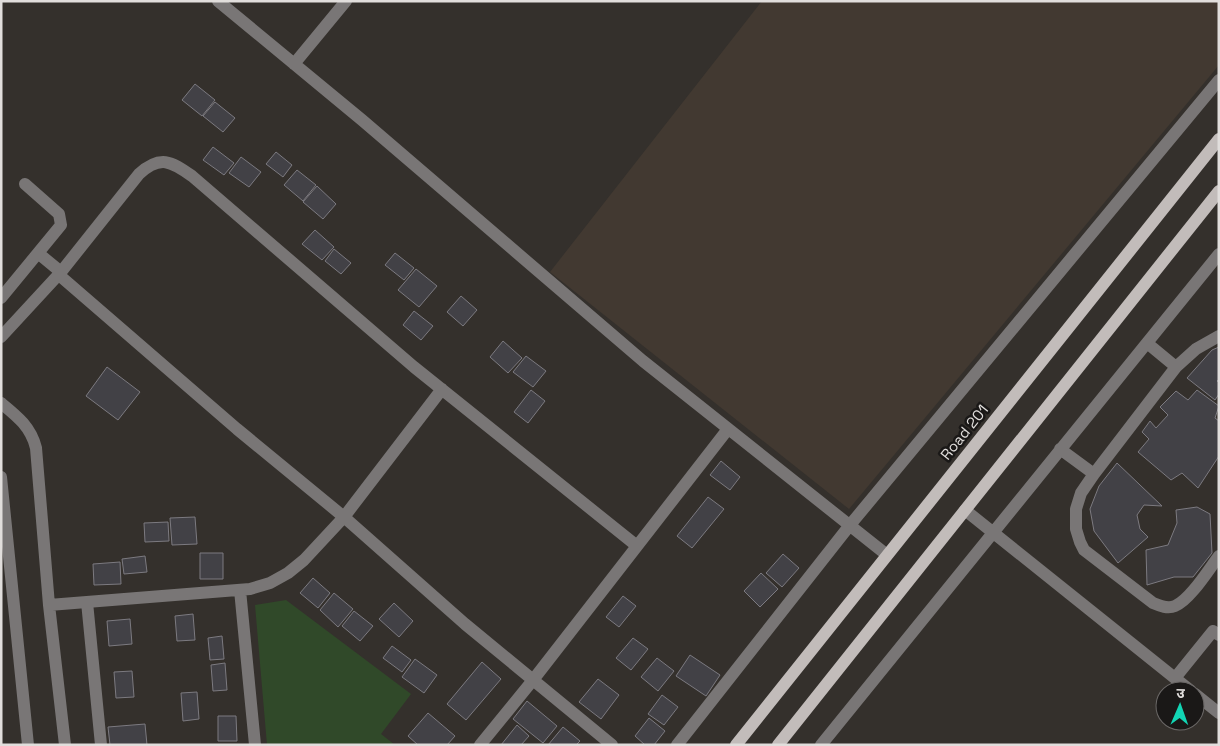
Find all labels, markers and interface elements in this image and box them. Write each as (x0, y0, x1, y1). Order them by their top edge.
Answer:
street label: Road 201 (936, 401, 992, 463)
north arrow (1155, 681, 1205, 731)
text: उ (1176, 684, 1186, 702)

